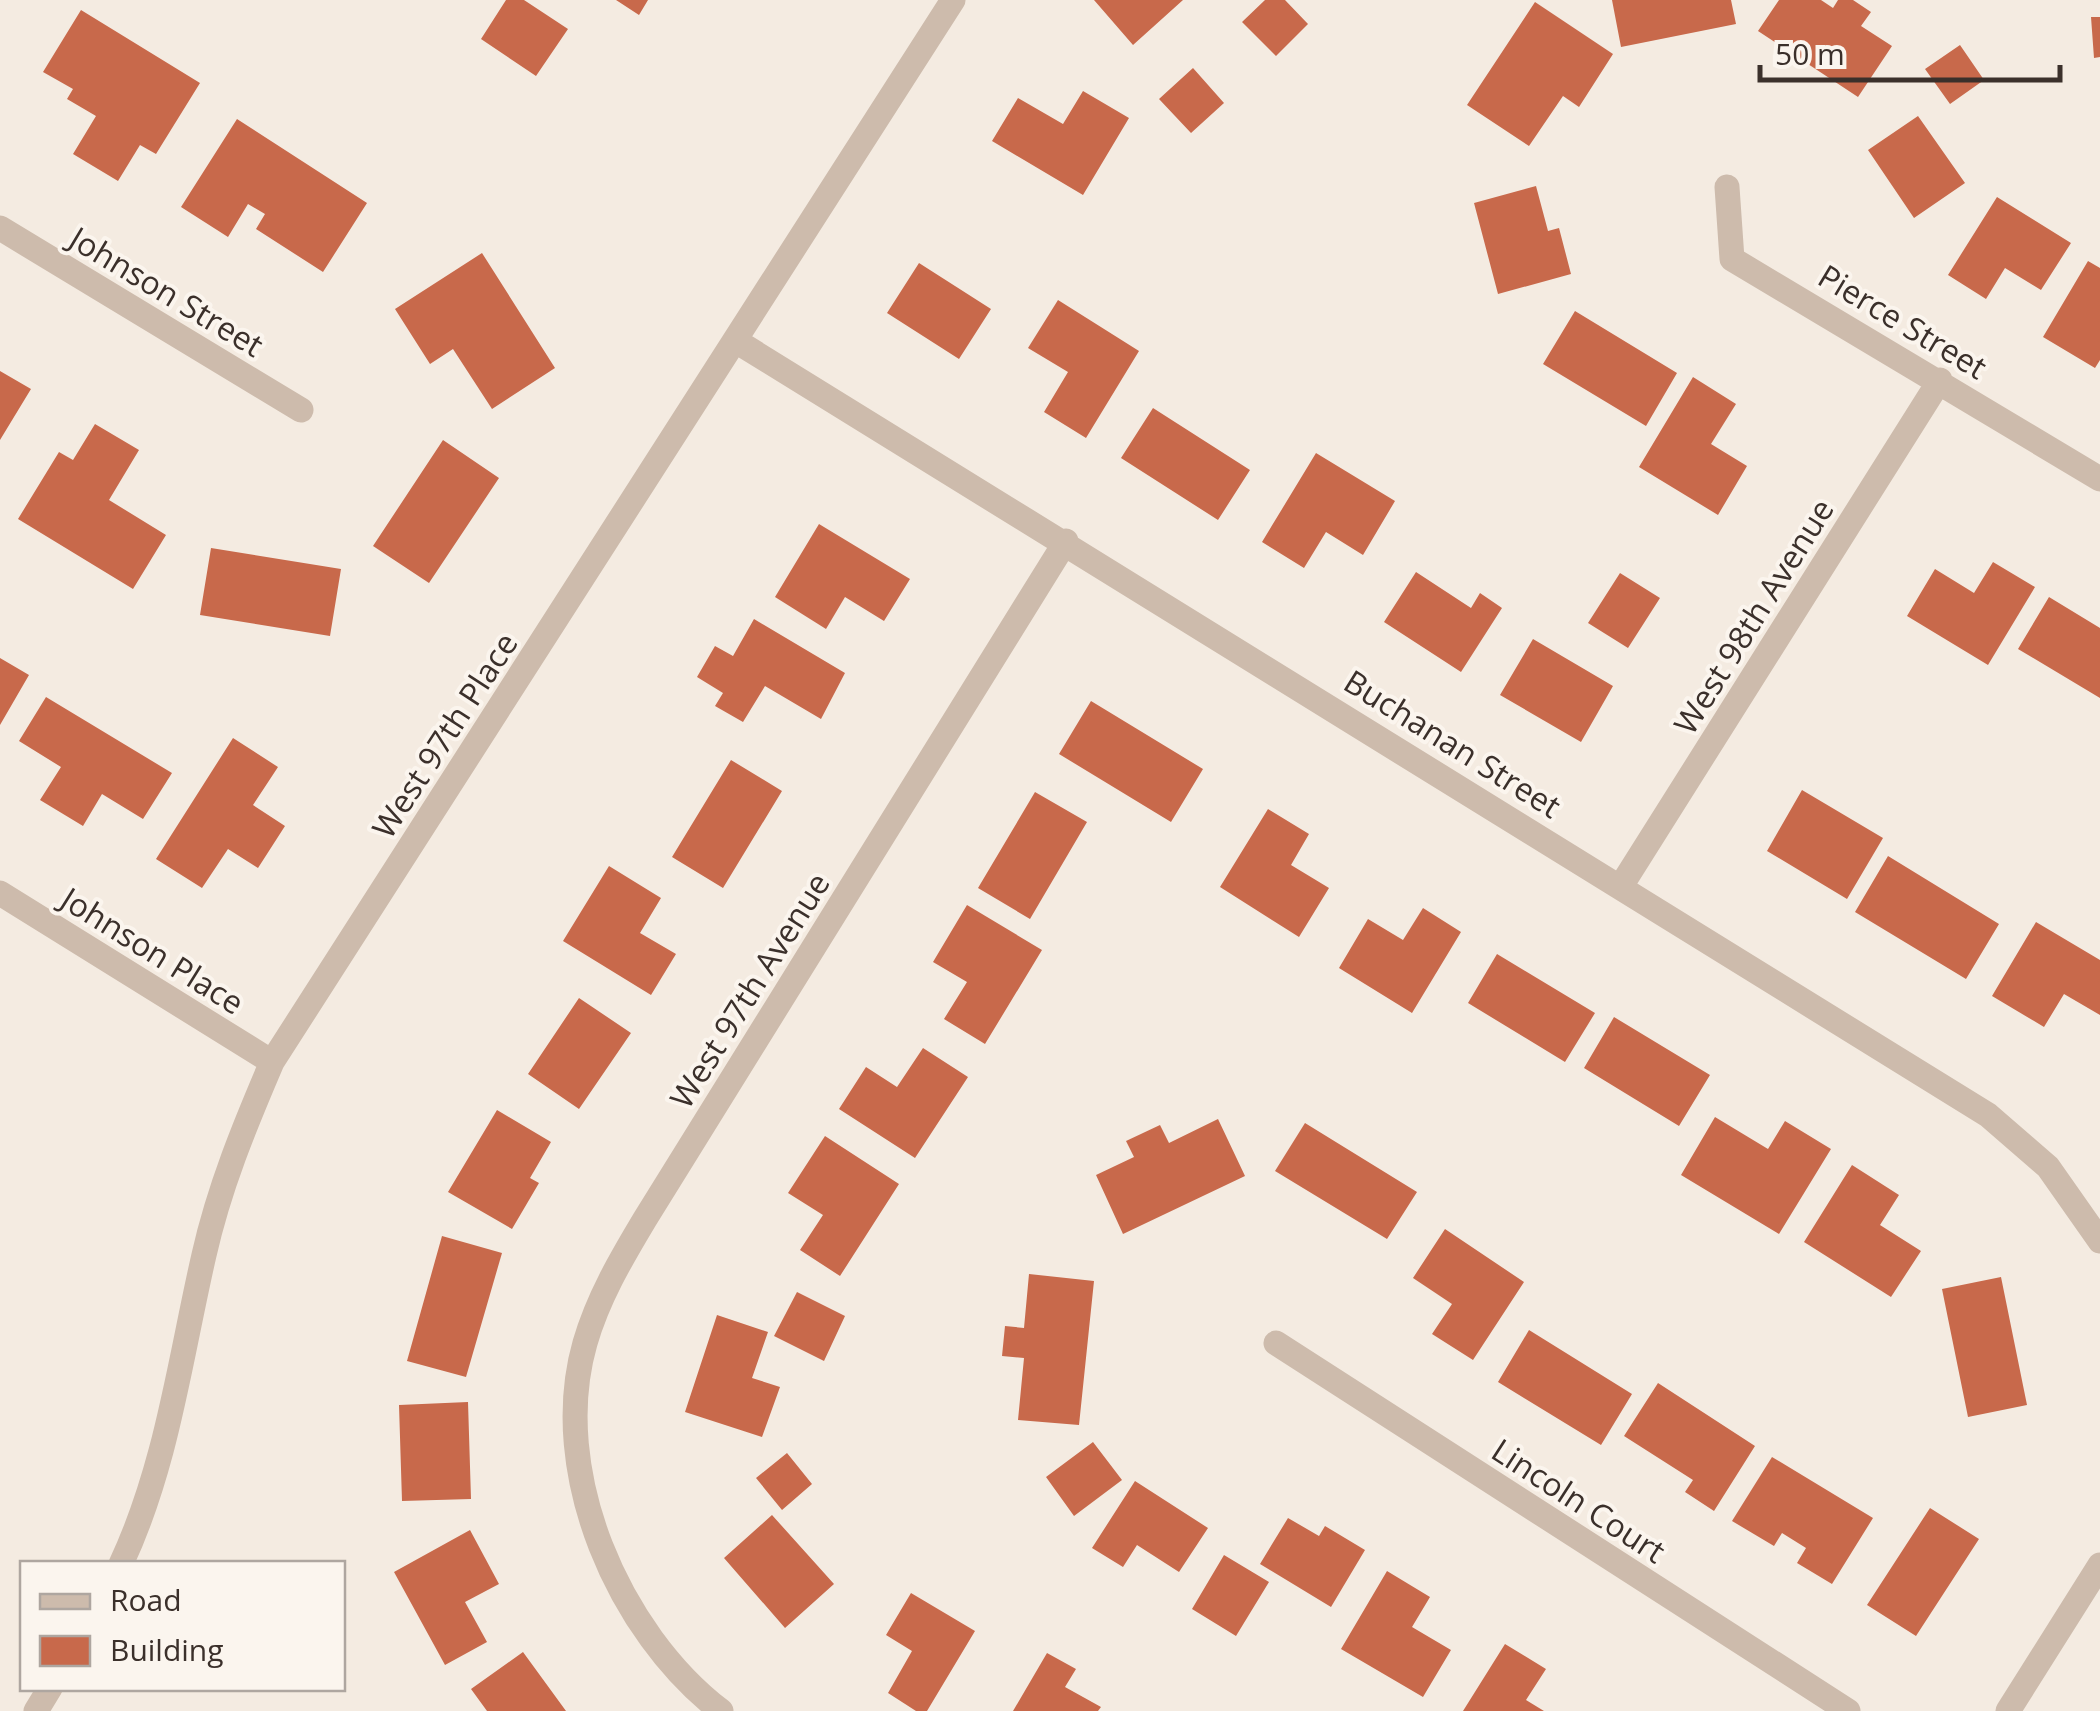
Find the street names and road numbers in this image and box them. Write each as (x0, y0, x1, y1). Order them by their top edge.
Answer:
street label: Johnson Street (60, 215, 272, 366)
street label: Pierce Street (1811, 254, 1995, 388)
street label: West 98th Avenue (1663, 490, 1843, 742)
street label: West 97th Place (361, 624, 527, 846)
street label: Buchanan Street (1337, 659, 1569, 827)
street label: West 97th Avenue (659, 864, 839, 1116)
street label: Johnson Place (51, 875, 253, 1023)
street label: Lincoln Court (1484, 1428, 1674, 1572)

